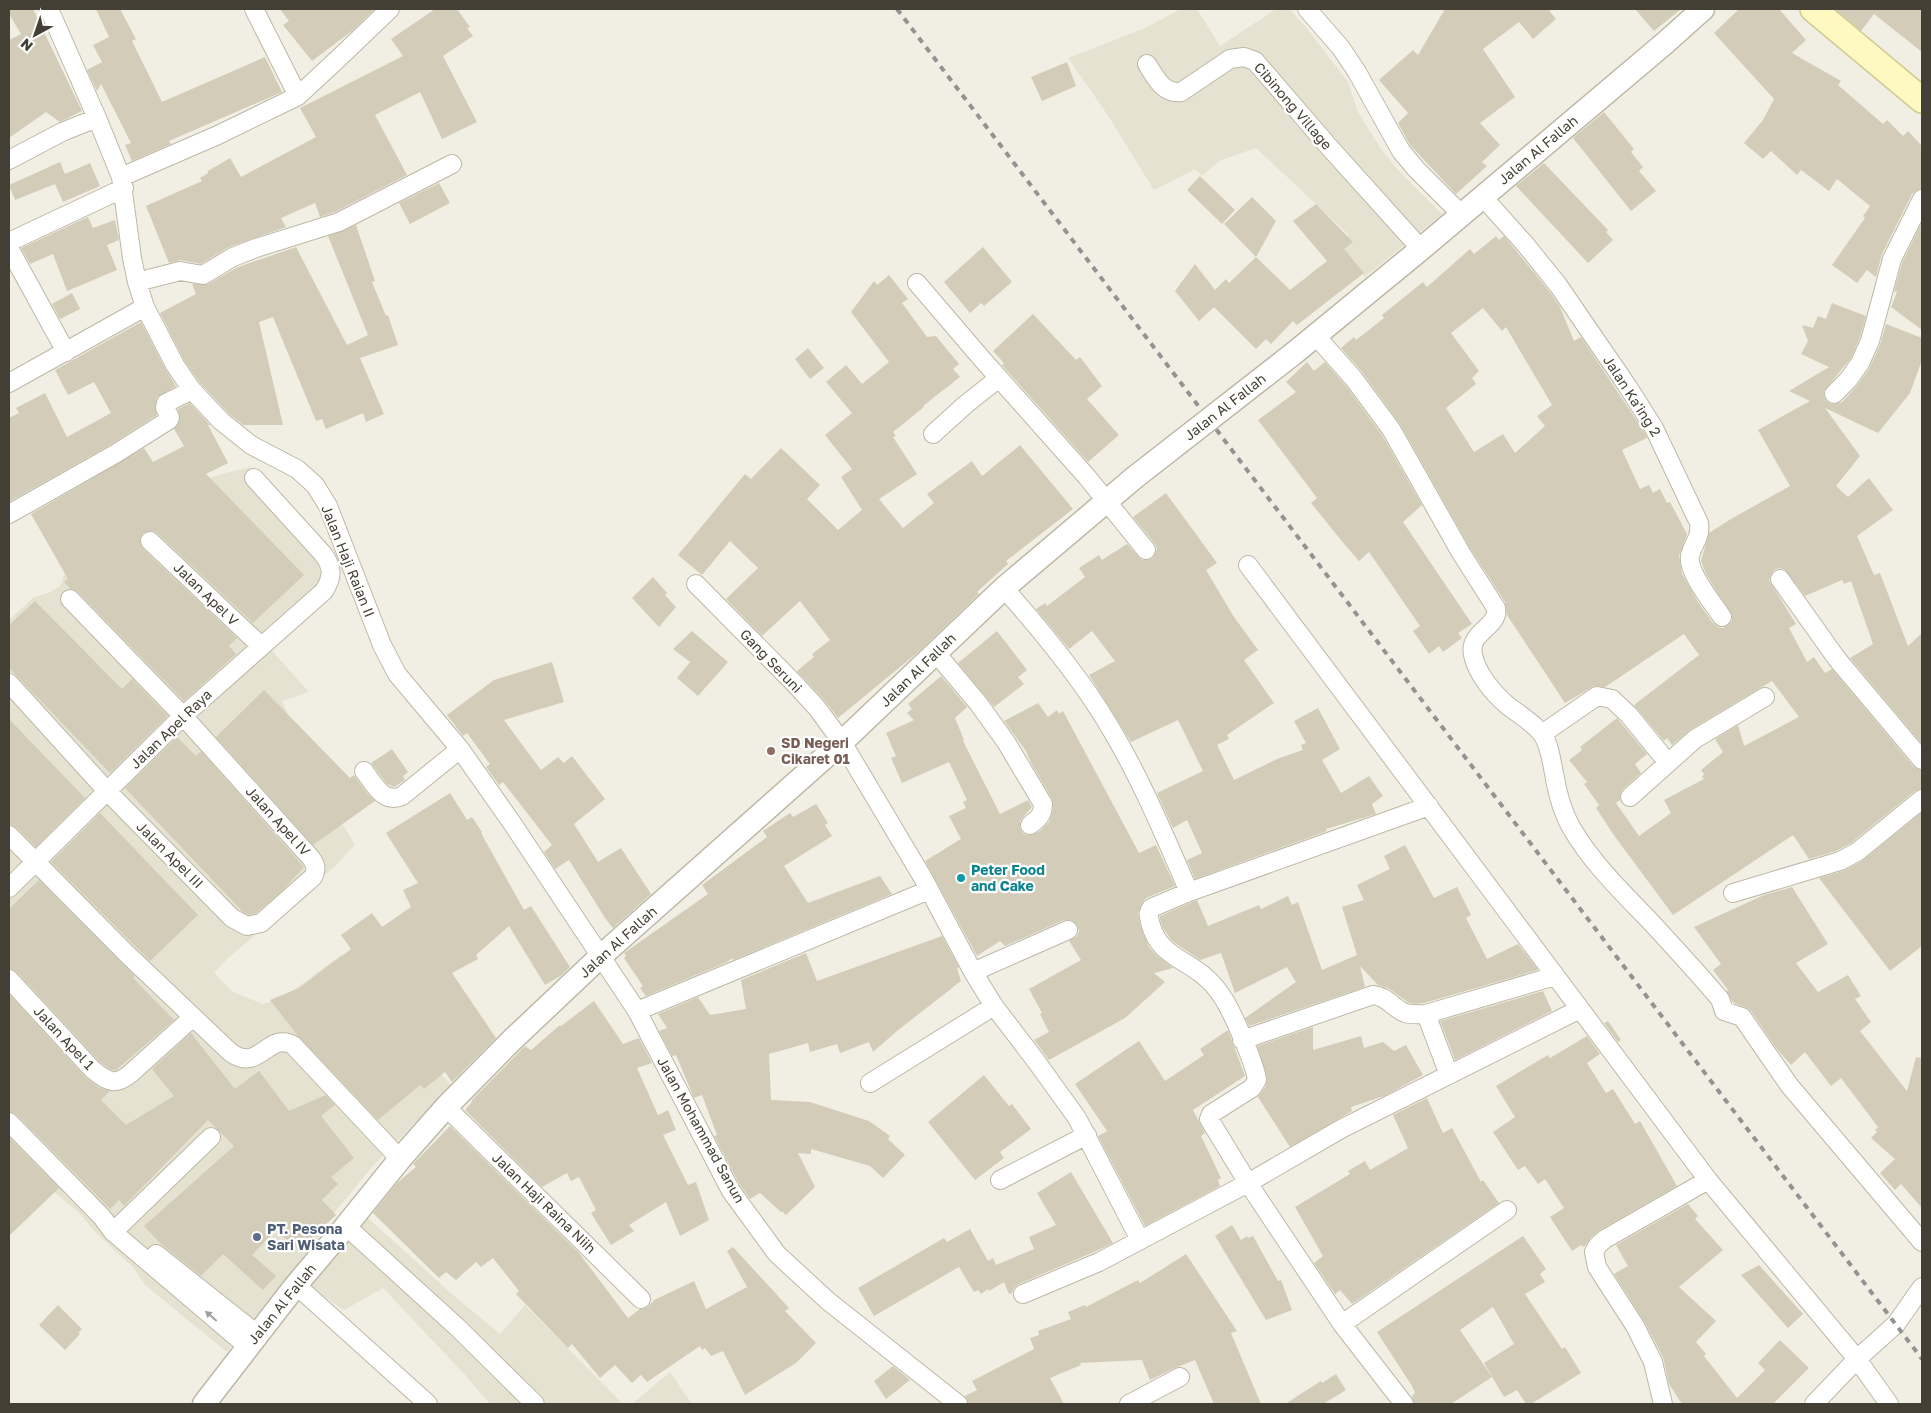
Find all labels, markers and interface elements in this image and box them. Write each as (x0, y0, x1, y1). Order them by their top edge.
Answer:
north arrow (10, 10, 60, 60)
text: N (17, 35, 36, 55)
street label: Cibinong Village (1251, 59, 1336, 153)
street label: Jalan Al Fallah (1494, 111, 1581, 188)
street label: Jalan Ka'ing 2 (1600, 352, 1665, 439)
street label: Jalan Al Fallah (1181, 370, 1269, 444)
street label: Jalan Haji Raian II (318, 502, 379, 619)
street label: Jalan Apel V (170, 558, 243, 629)
street label: Gang Seruni (737, 625, 806, 696)
street label: Jalan Al Fallah (876, 629, 959, 710)
street label: Jalan Apel Raya (126, 685, 215, 772)
place label: SD Negeri Cikaret 01 (781, 734, 850, 767)
marker: SD Negeri Cikaret 01 (765, 745, 777, 757)
street label: Jalan Apel IV (243, 782, 315, 860)
street label: Jalan Apel III (133, 818, 207, 892)
place label: Peter Food and Cake (971, 861, 1045, 894)
marker: Peter Food and Cake (955, 872, 967, 884)
street label: Jalan Al Fallah (575, 902, 660, 981)
street label: Jalan Apel 1 (31, 1002, 98, 1073)
street label: Jalan Mohammad Sanun (654, 1054, 749, 1206)
street label: Jalan Haji Raina Niih (489, 1149, 600, 1257)
place label: PT. Pesona Sari Wisata (267, 1220, 345, 1253)
marker: PT. Pesona Sari Wisata (251, 1231, 263, 1243)
street label: Jalan Al Fallah (244, 1260, 319, 1347)
one-way arrow (204, 1310, 217, 1321)

